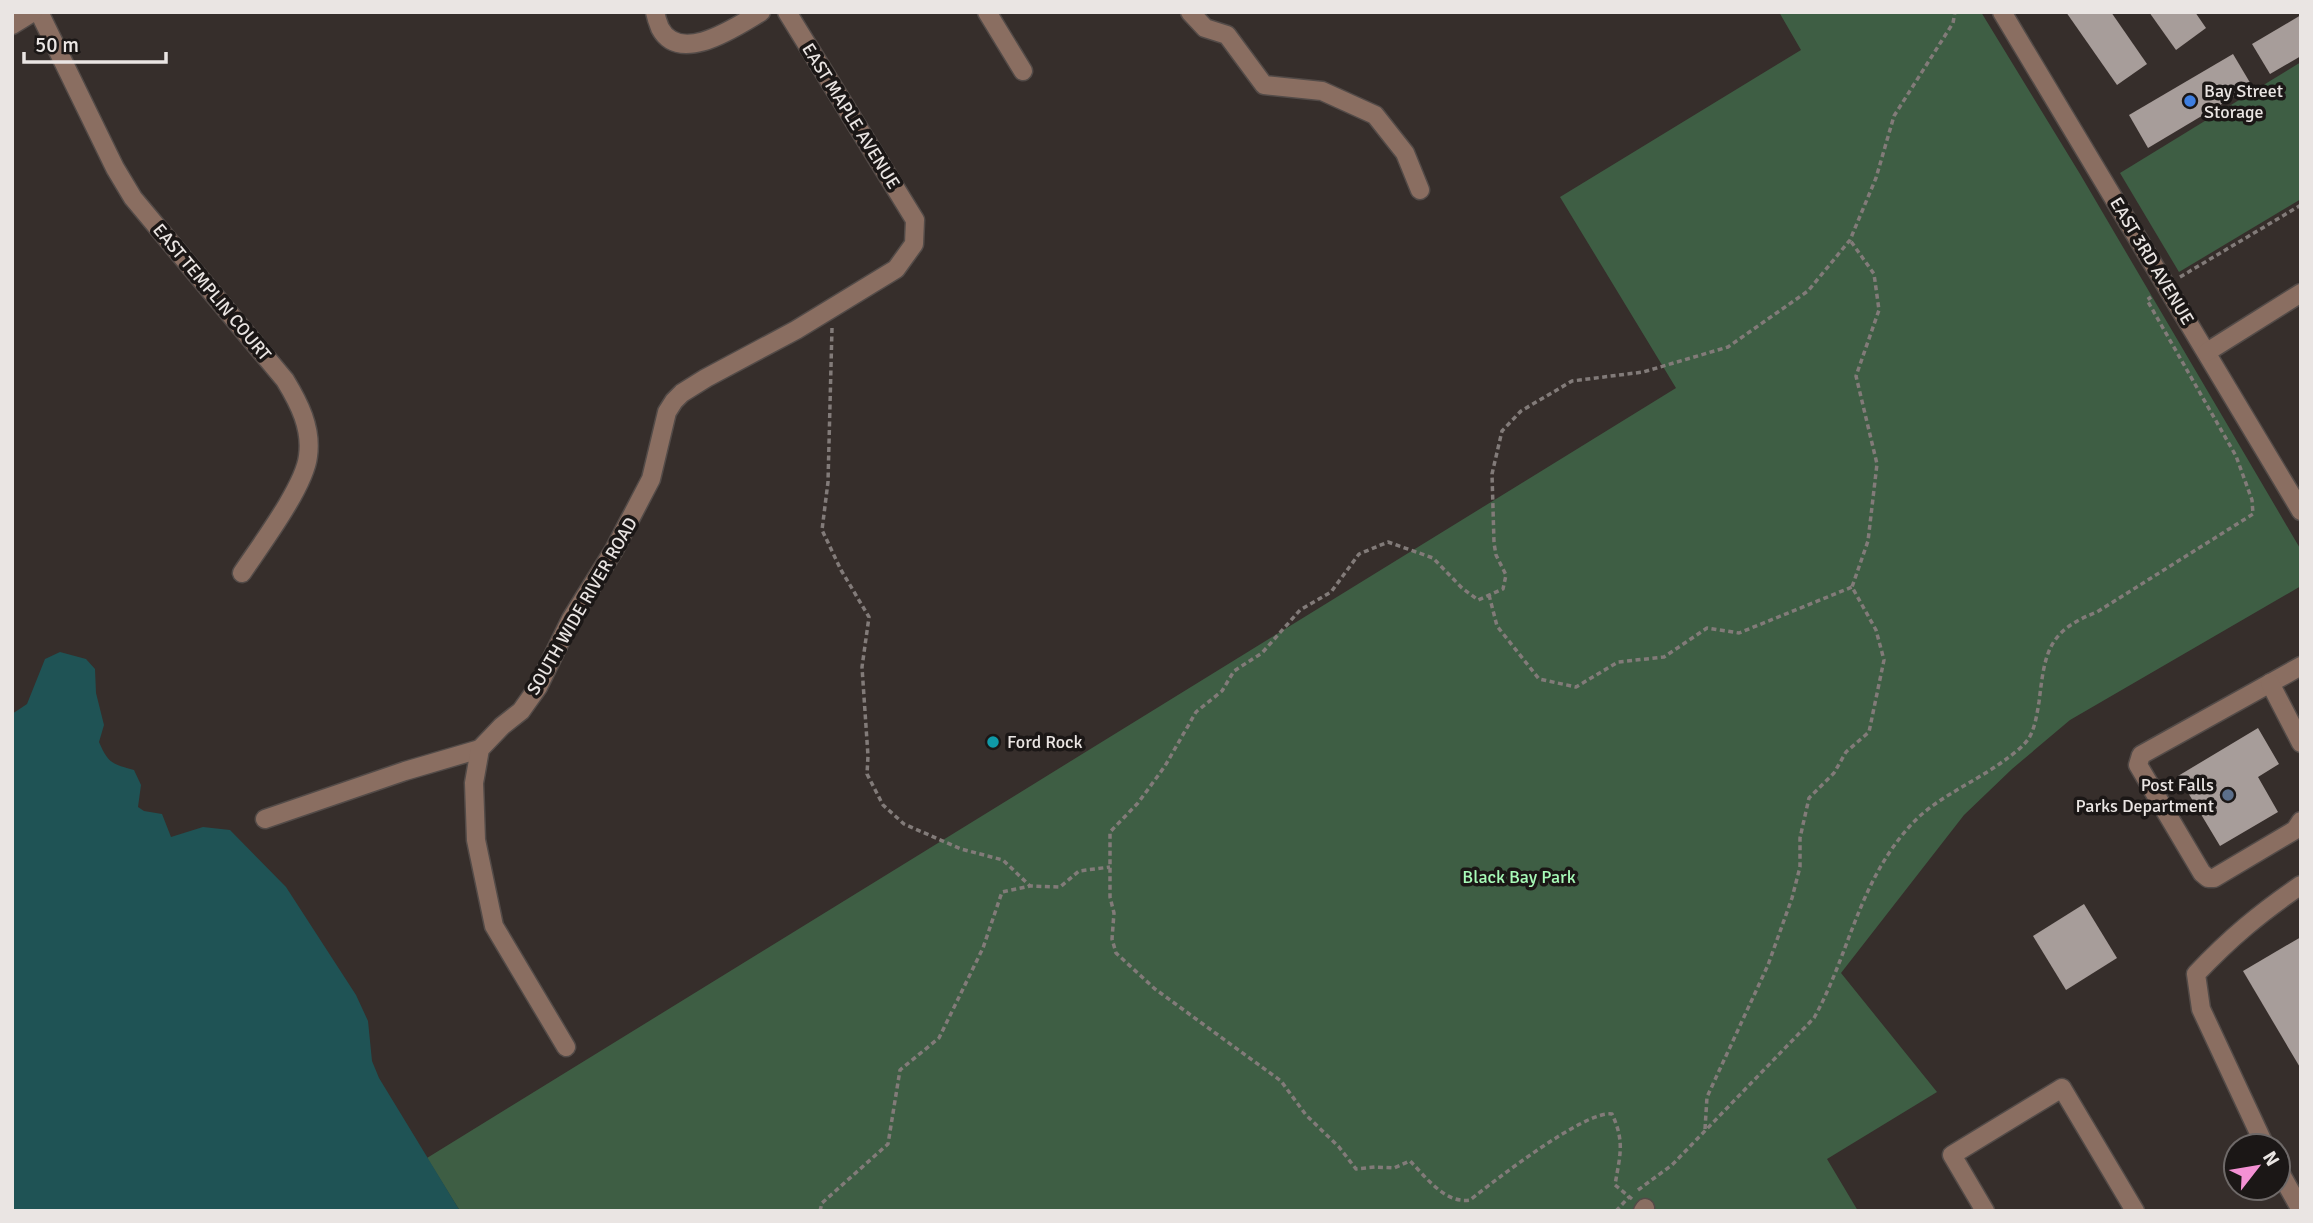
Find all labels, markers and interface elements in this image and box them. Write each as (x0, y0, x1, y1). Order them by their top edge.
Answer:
scale bar (24, 21, 166, 65)
text: 50 m (35, 32, 79, 58)
street label: EAST MAPLE AVENUE (797, 39, 905, 193)
place label: Bay Street Storage (2204, 80, 2283, 123)
marker: Bay Street Storage (2182, 93, 2198, 109)
street label: EAST 3RD AVENUE (2105, 193, 2199, 329)
street label: EAST TEMPLIN COURT (148, 219, 276, 365)
street label: SOUTH WIDE RIVER ROAD (522, 513, 642, 699)
place label: Ford Rock (1007, 731, 1083, 753)
marker: Ford Rock (985, 734, 1001, 750)
place label: Post Falls Parks Department (2075, 774, 2214, 817)
marker: Post Falls Parks Department (2220, 787, 2236, 803)
park label: Black Bay Park (1462, 866, 1576, 888)
north arrow (2222, 1132, 2292, 1202)
text: N (2257, 1147, 2284, 1171)

